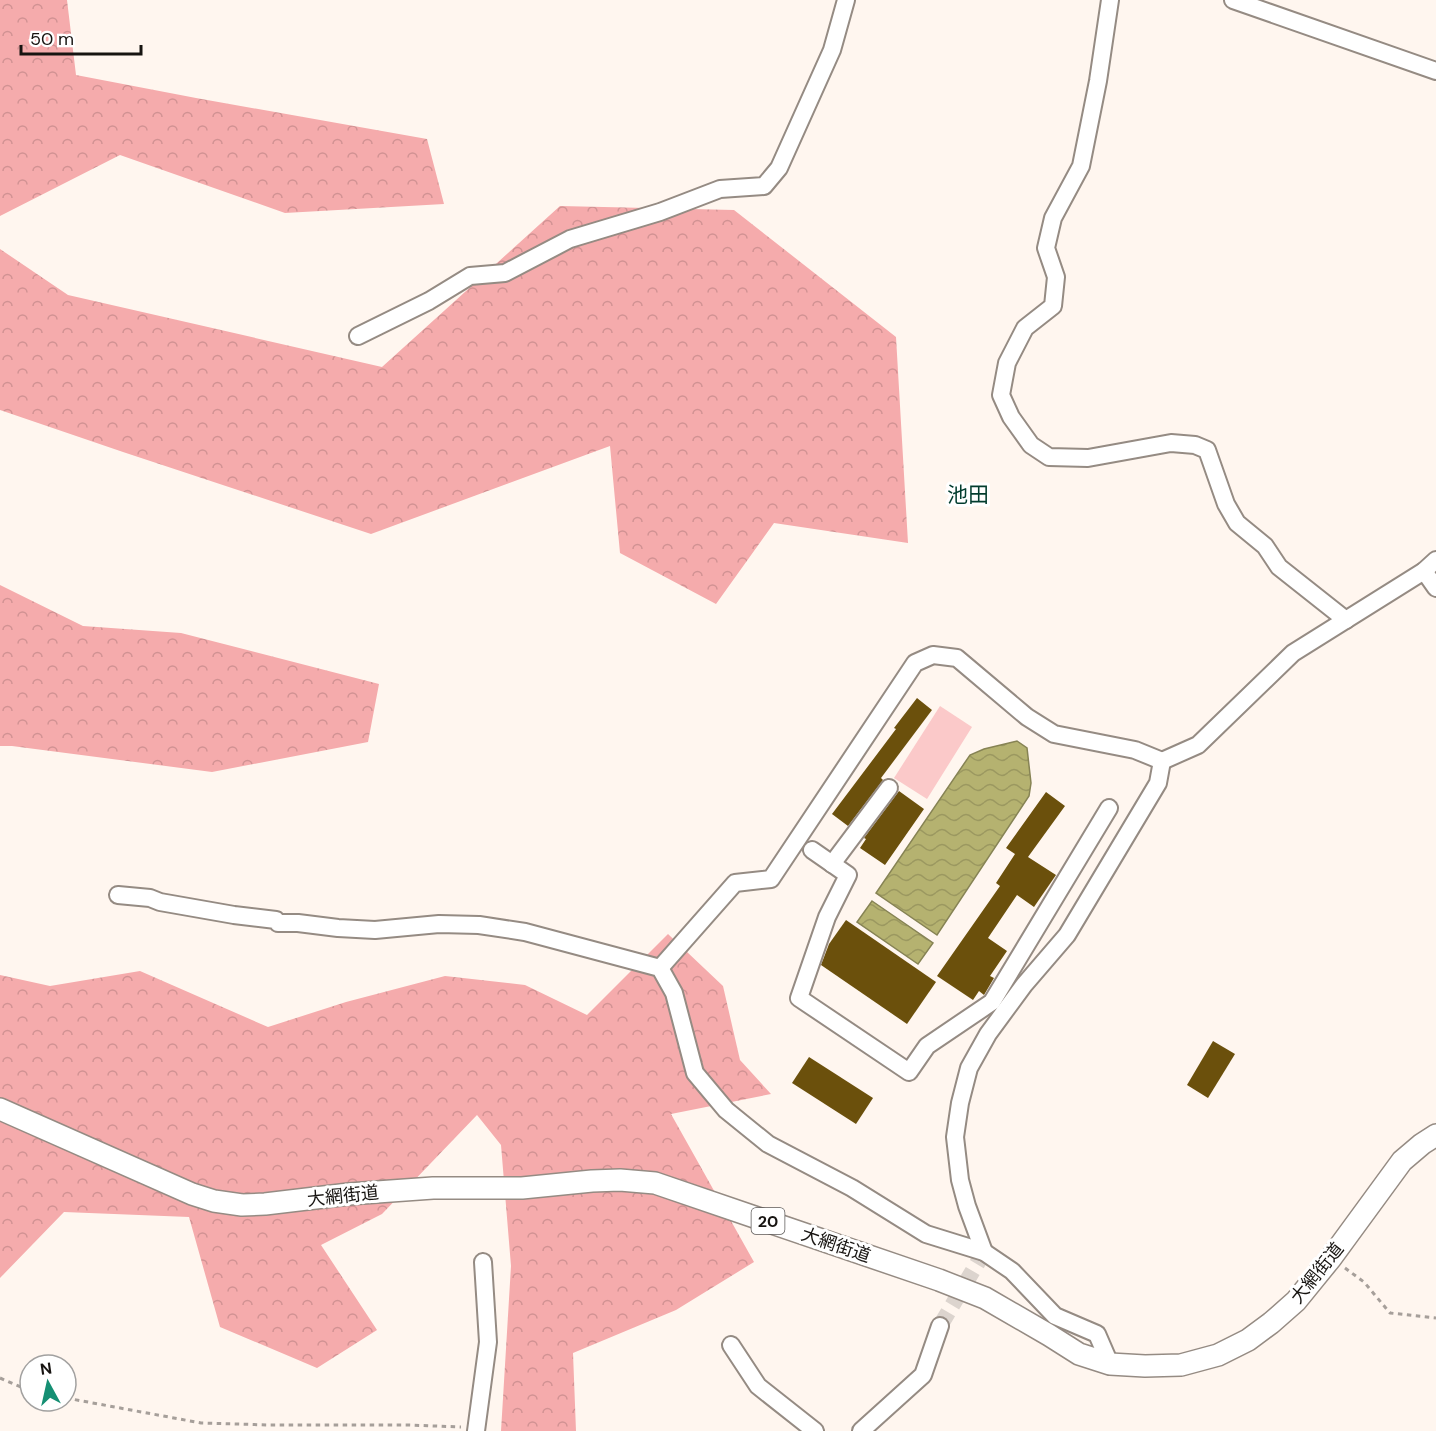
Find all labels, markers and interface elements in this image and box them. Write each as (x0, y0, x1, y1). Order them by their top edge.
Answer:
scale bar (21, 18, 141, 56)
text: 50 m (30, 27, 74, 51)
district label: 池田 (947, 481, 989, 509)
street label: 大網街道 (306, 1180, 380, 1212)
road number: 20 (752, 1208, 784, 1234)
street label: 大網街道 (798, 1222, 874, 1268)
street label: 大網街道 (1285, 1237, 1349, 1309)
north arrow (18, 1353, 78, 1413)
text: N (39, 1357, 53, 1380)

